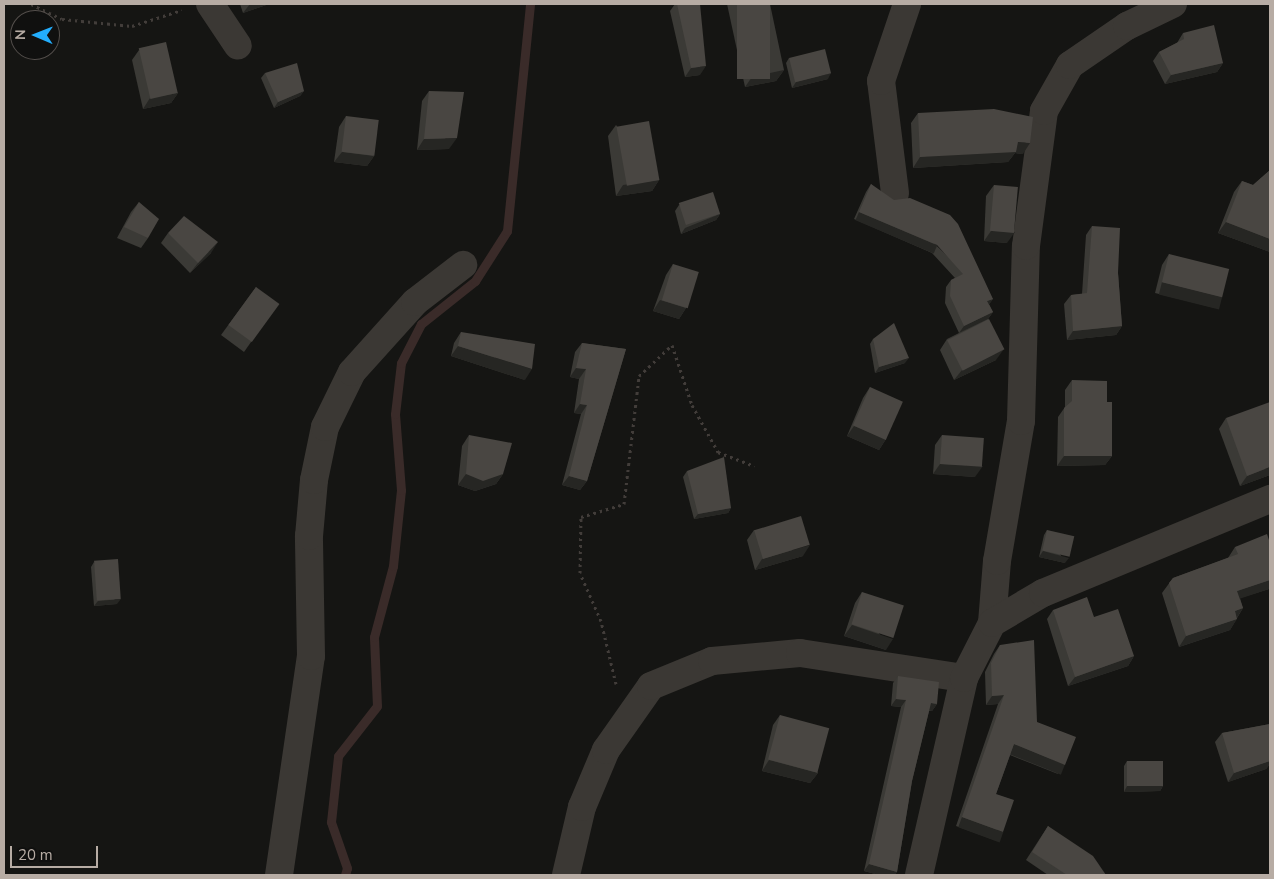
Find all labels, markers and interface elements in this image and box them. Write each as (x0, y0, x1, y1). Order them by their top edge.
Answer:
north arrow (10, 10, 60, 60)
text: N (11, 29, 30, 40)
scale bar (12, 836, 100, 868)
text: 20 m (18, 845, 53, 865)

